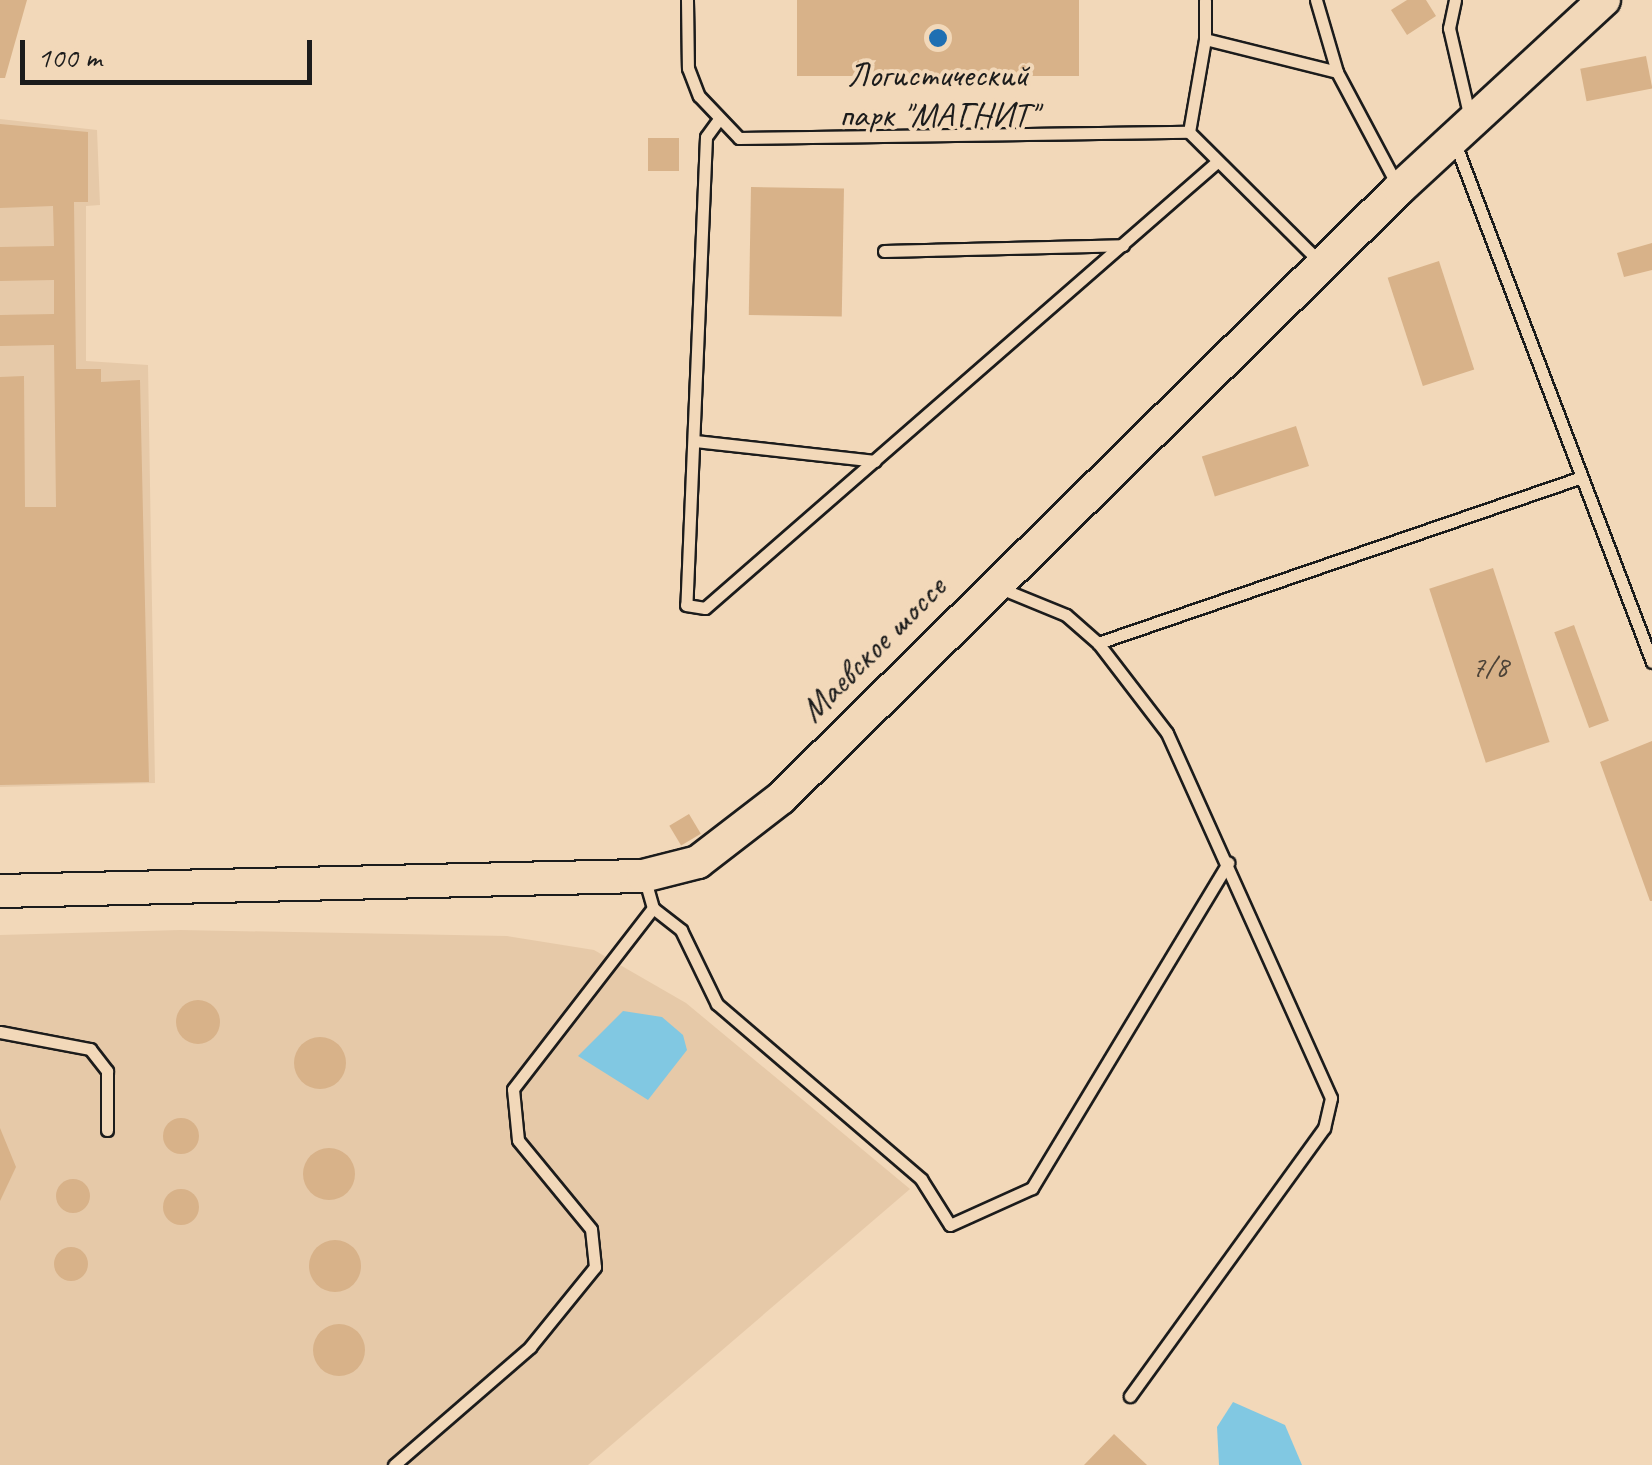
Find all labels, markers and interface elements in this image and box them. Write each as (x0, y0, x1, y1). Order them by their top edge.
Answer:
scale bar (25, 20, 318, 82)
marker: Логистический парк "МАГНИТ" (927, 27, 949, 49)
text: 100 m (37, 38, 102, 76)
place label: Логистический парк "МАГНИТ" (839, 54, 1037, 136)
street label: Маевское шоссе (791, 567, 955, 731)
house number: 7/8 (1472, 648, 1508, 684)

